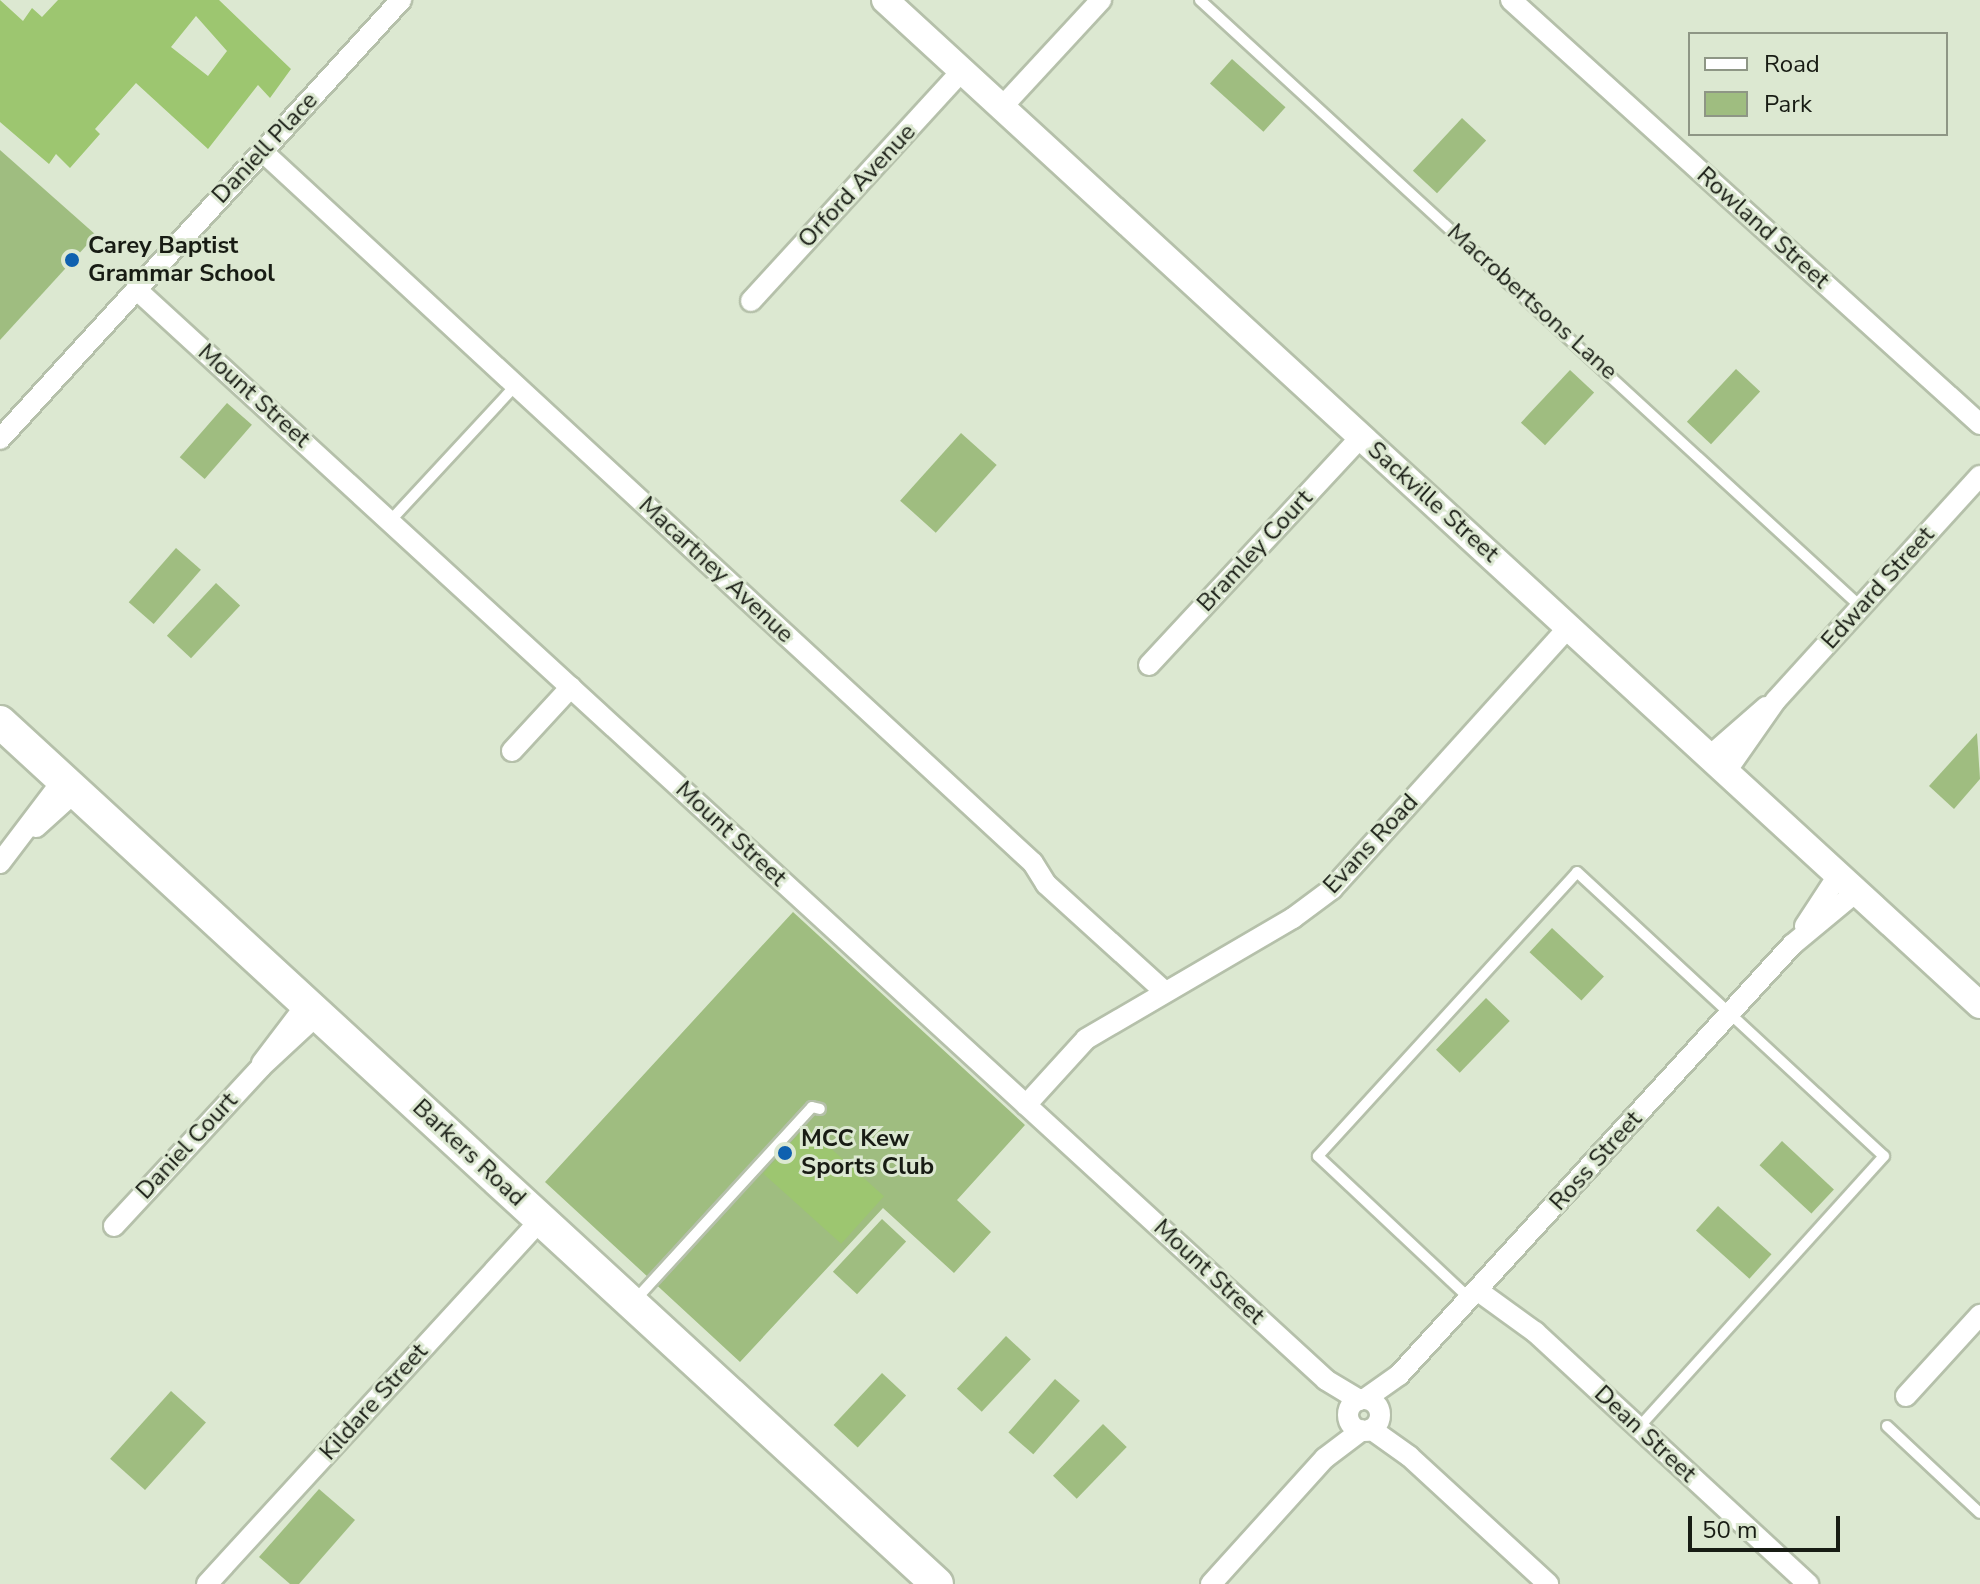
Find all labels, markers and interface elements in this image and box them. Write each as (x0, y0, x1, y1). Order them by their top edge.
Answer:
legend (1688, 32, 1948, 136)
text: Road (1764, 48, 1820, 80)
street label: Daniell Place (206, 86, 324, 210)
text: Park (1764, 88, 1812, 120)
street label: Orford Avenue (792, 118, 922, 254)
street label: Rowland Street (1691, 161, 1835, 295)
street label: Macrobertsons Lane (1441, 218, 1623, 386)
place label: Carey Baptist Grammar School (88, 232, 275, 288)
marker: Carey Baptist Grammar School (63, 251, 81, 269)
street label: Mount Street (192, 338, 316, 454)
street label: Sackville Street (1361, 436, 1505, 568)
street label: Bramley Court (1191, 484, 1319, 618)
street label: Macartney Avenue (633, 491, 799, 649)
street label: Edward Street (1816, 521, 1940, 655)
street label: Mount Street (670, 775, 792, 893)
street label: Evans Road (1318, 788, 1424, 900)
street label: Daniel Court (130, 1087, 244, 1205)
street label: Barkers Road (407, 1093, 531, 1213)
street label: Ross Street (1544, 1105, 1648, 1217)
place label: MCC Kew Sports Club (801, 1125, 934, 1181)
marker: MCC Kew Sports Club (776, 1144, 794, 1162)
street label: Mount Street (1148, 1213, 1270, 1331)
street label: Kildare Street (314, 1338, 434, 1466)
street label: Dean Street (1588, 1380, 1702, 1488)
scale bar (1692, 1500, 1844, 1550)
text: 50 m (1702, 1514, 1758, 1546)

